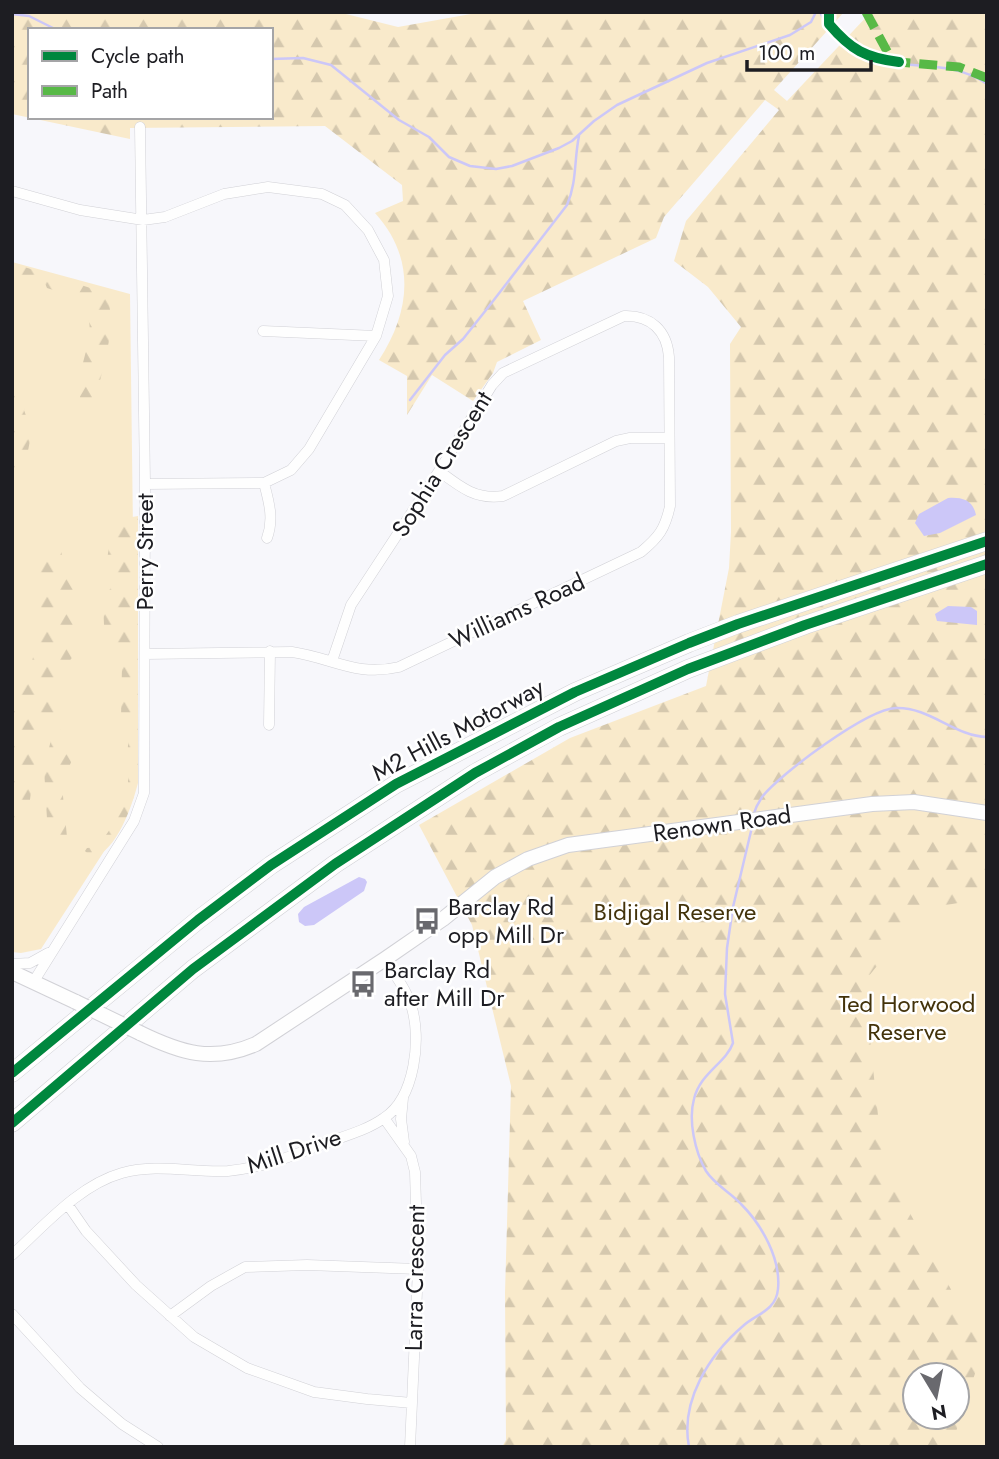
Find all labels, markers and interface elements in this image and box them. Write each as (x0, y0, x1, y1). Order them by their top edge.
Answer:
legend (28, 28, 273, 119)
scale bar (747, 28, 871, 72)
text: 100 m (758, 38, 815, 68)
text: Cycle path (91, 41, 184, 71)
text: Path (91, 76, 128, 106)
street label: Sophia Crescent (383, 384, 501, 543)
street label: Perry Street (127, 493, 162, 611)
street label: Williams Road (443, 564, 590, 657)
street label: M2 Hills Motorway (366, 669, 550, 790)
street label: Renown Road (651, 796, 793, 851)
place label: Barclay Rd opp Mill Dr (448, 889, 565, 952)
park label: Bidjigal Reserve (594, 894, 756, 929)
bus stop icon: Barclay Rd opp Mill Dr (412, 906, 442, 936)
place label: Barclay Rd after Mill Dr (384, 952, 505, 1015)
bus stop icon: Barclay Rd after Mill Dr (348, 969, 378, 999)
park label: Ted Horwood Reserve (838, 986, 976, 1049)
street label: Mill Drive (242, 1119, 346, 1182)
street label: Larra Crescent (396, 1204, 433, 1351)
north arrow (901, 1361, 971, 1431)
text: N (929, 1398, 949, 1427)

